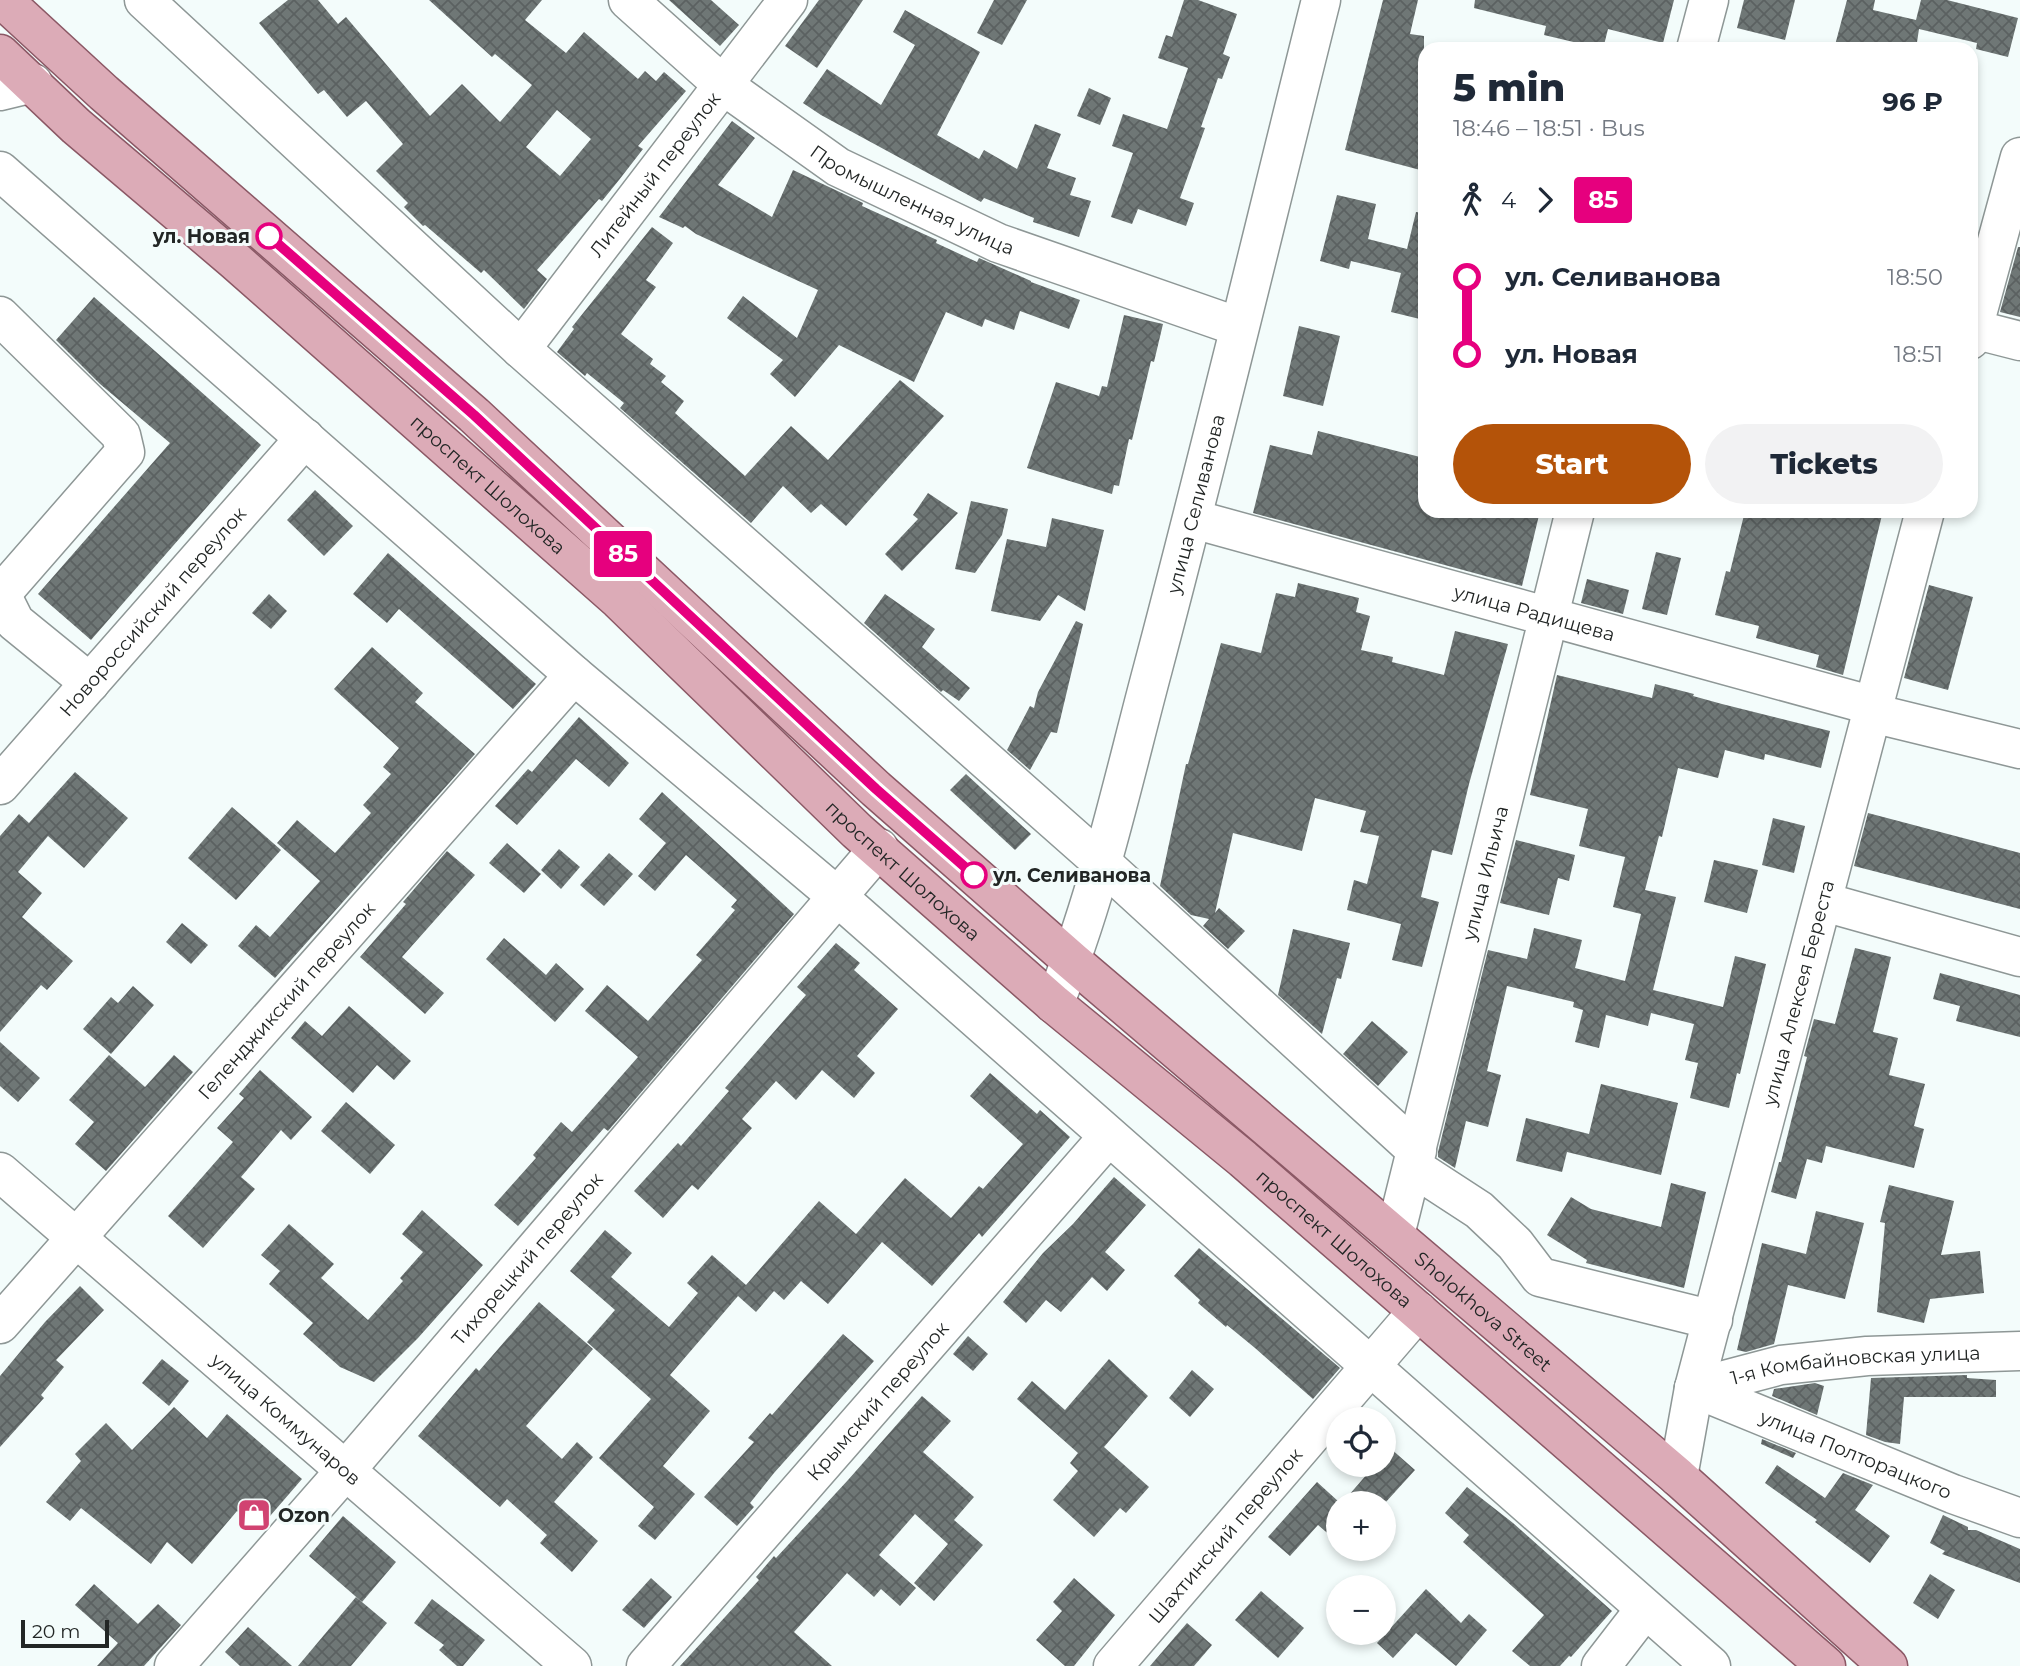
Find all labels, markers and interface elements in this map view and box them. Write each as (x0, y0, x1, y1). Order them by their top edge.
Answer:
text: 5 min (1453, 64, 1565, 111)
text: 96 ₽ (1882, 86, 1943, 118)
street label: Литейный переулок (584, 87, 725, 261)
text: 18:46 – 18:51 · Bus (1453, 114, 1645, 142)
street label: Промышленная улица (806, 140, 1017, 259)
icon: walk (1453, 181, 1491, 219)
icon: forward (1526, 181, 1564, 219)
text: 85 (1588, 185, 1618, 214)
text: 4 (1501, 186, 1516, 214)
marker: ул. Новая (256, 223, 282, 249)
place label: ул. Новая (152, 225, 250, 248)
text: ул. Селиванова (1505, 261, 1721, 293)
text: 18:50 (1887, 263, 1943, 291)
text: ул. Новая (1505, 338, 1638, 370)
text: 18:51 (1894, 340, 1943, 368)
street label: проспект Шолохова (406, 410, 570, 559)
street label: улица Селиванова (1161, 412, 1229, 597)
button: Start (1453, 424, 1691, 504)
button: Tickets (1705, 424, 1943, 504)
street label: Новороссийский переулок (54, 502, 251, 721)
line badge: 85 (592, 531, 654, 577)
text: 85 (608, 539, 638, 568)
street label: улица Радищева (1450, 579, 1617, 646)
street label: проспект Шолохова (821, 796, 985, 945)
street label: улица Ильича (1457, 803, 1513, 944)
marker: ул. Селиванова (961, 862, 987, 888)
place label: ул. Селиванова (992, 864, 1151, 887)
street label: улица Алексея Береста (1757, 878, 1839, 1109)
street label: Геленджикский переулок (193, 897, 380, 1104)
street label: проспект Шолохова (1252, 1165, 1417, 1313)
street label: Тихорецкий переулок (447, 1168, 607, 1350)
street label: Sholokhova Street (1410, 1246, 1557, 1376)
street label: Крымский переулок (802, 1317, 953, 1485)
street label: 1-я Комбайновская улица (1728, 1341, 1981, 1389)
street label: улица Коммунаров (206, 1347, 366, 1490)
street label: улица Полторацкого (1756, 1404, 1955, 1504)
map controls (1326, 1407, 1396, 1645)
button: locate (1326, 1407, 1396, 1477)
street label: Шахтинский переулок (1143, 1443, 1307, 1628)
button: + (1326, 1491, 1396, 1561)
shop icon: Ozon (235, 1496, 273, 1534)
place label: Ozon (278, 1504, 330, 1527)
button: − (1326, 1575, 1396, 1645)
scale bar (21, 1617, 108, 1649)
text: 20 m (32, 1620, 80, 1643)

